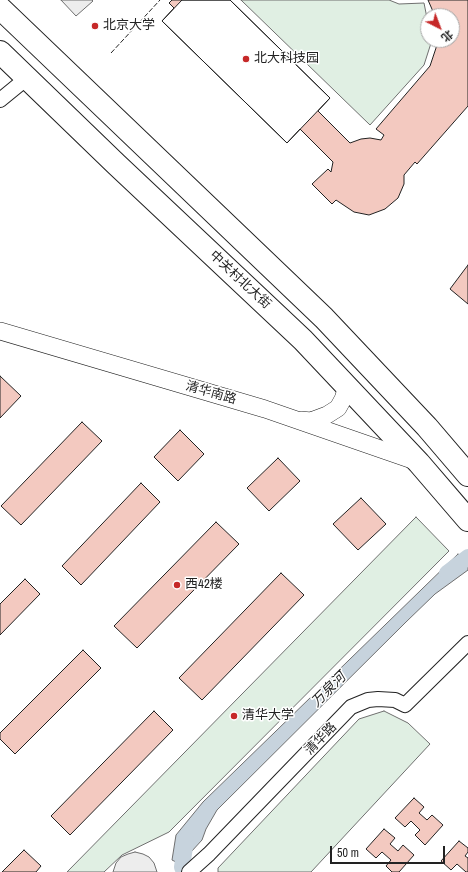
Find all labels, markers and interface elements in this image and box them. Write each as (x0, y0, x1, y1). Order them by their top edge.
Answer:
north arrow (420, 8, 460, 48)
place label: 北京大学 (103, 18, 155, 34)
marker: 北京大学 (90, 21, 100, 31)
text: 北 (439, 27, 456, 45)
place label: 北大科技园 (254, 51, 319, 67)
marker: 北大科技园 (241, 54, 251, 64)
street label: 中关村北大街 (206, 248, 274, 312)
street label: 清华南路 (184, 378, 238, 408)
place label: 西42楼 (185, 577, 223, 593)
marker: 西42楼 (172, 580, 182, 590)
water label: 万泉河 (308, 669, 350, 711)
place label: 清华大学 (242, 708, 294, 724)
marker: 清华大学 (229, 711, 239, 721)
street label: 清华路 (302, 720, 340, 758)
scale bar (332, 838, 447, 864)
text: 50 m (337, 845, 359, 861)

